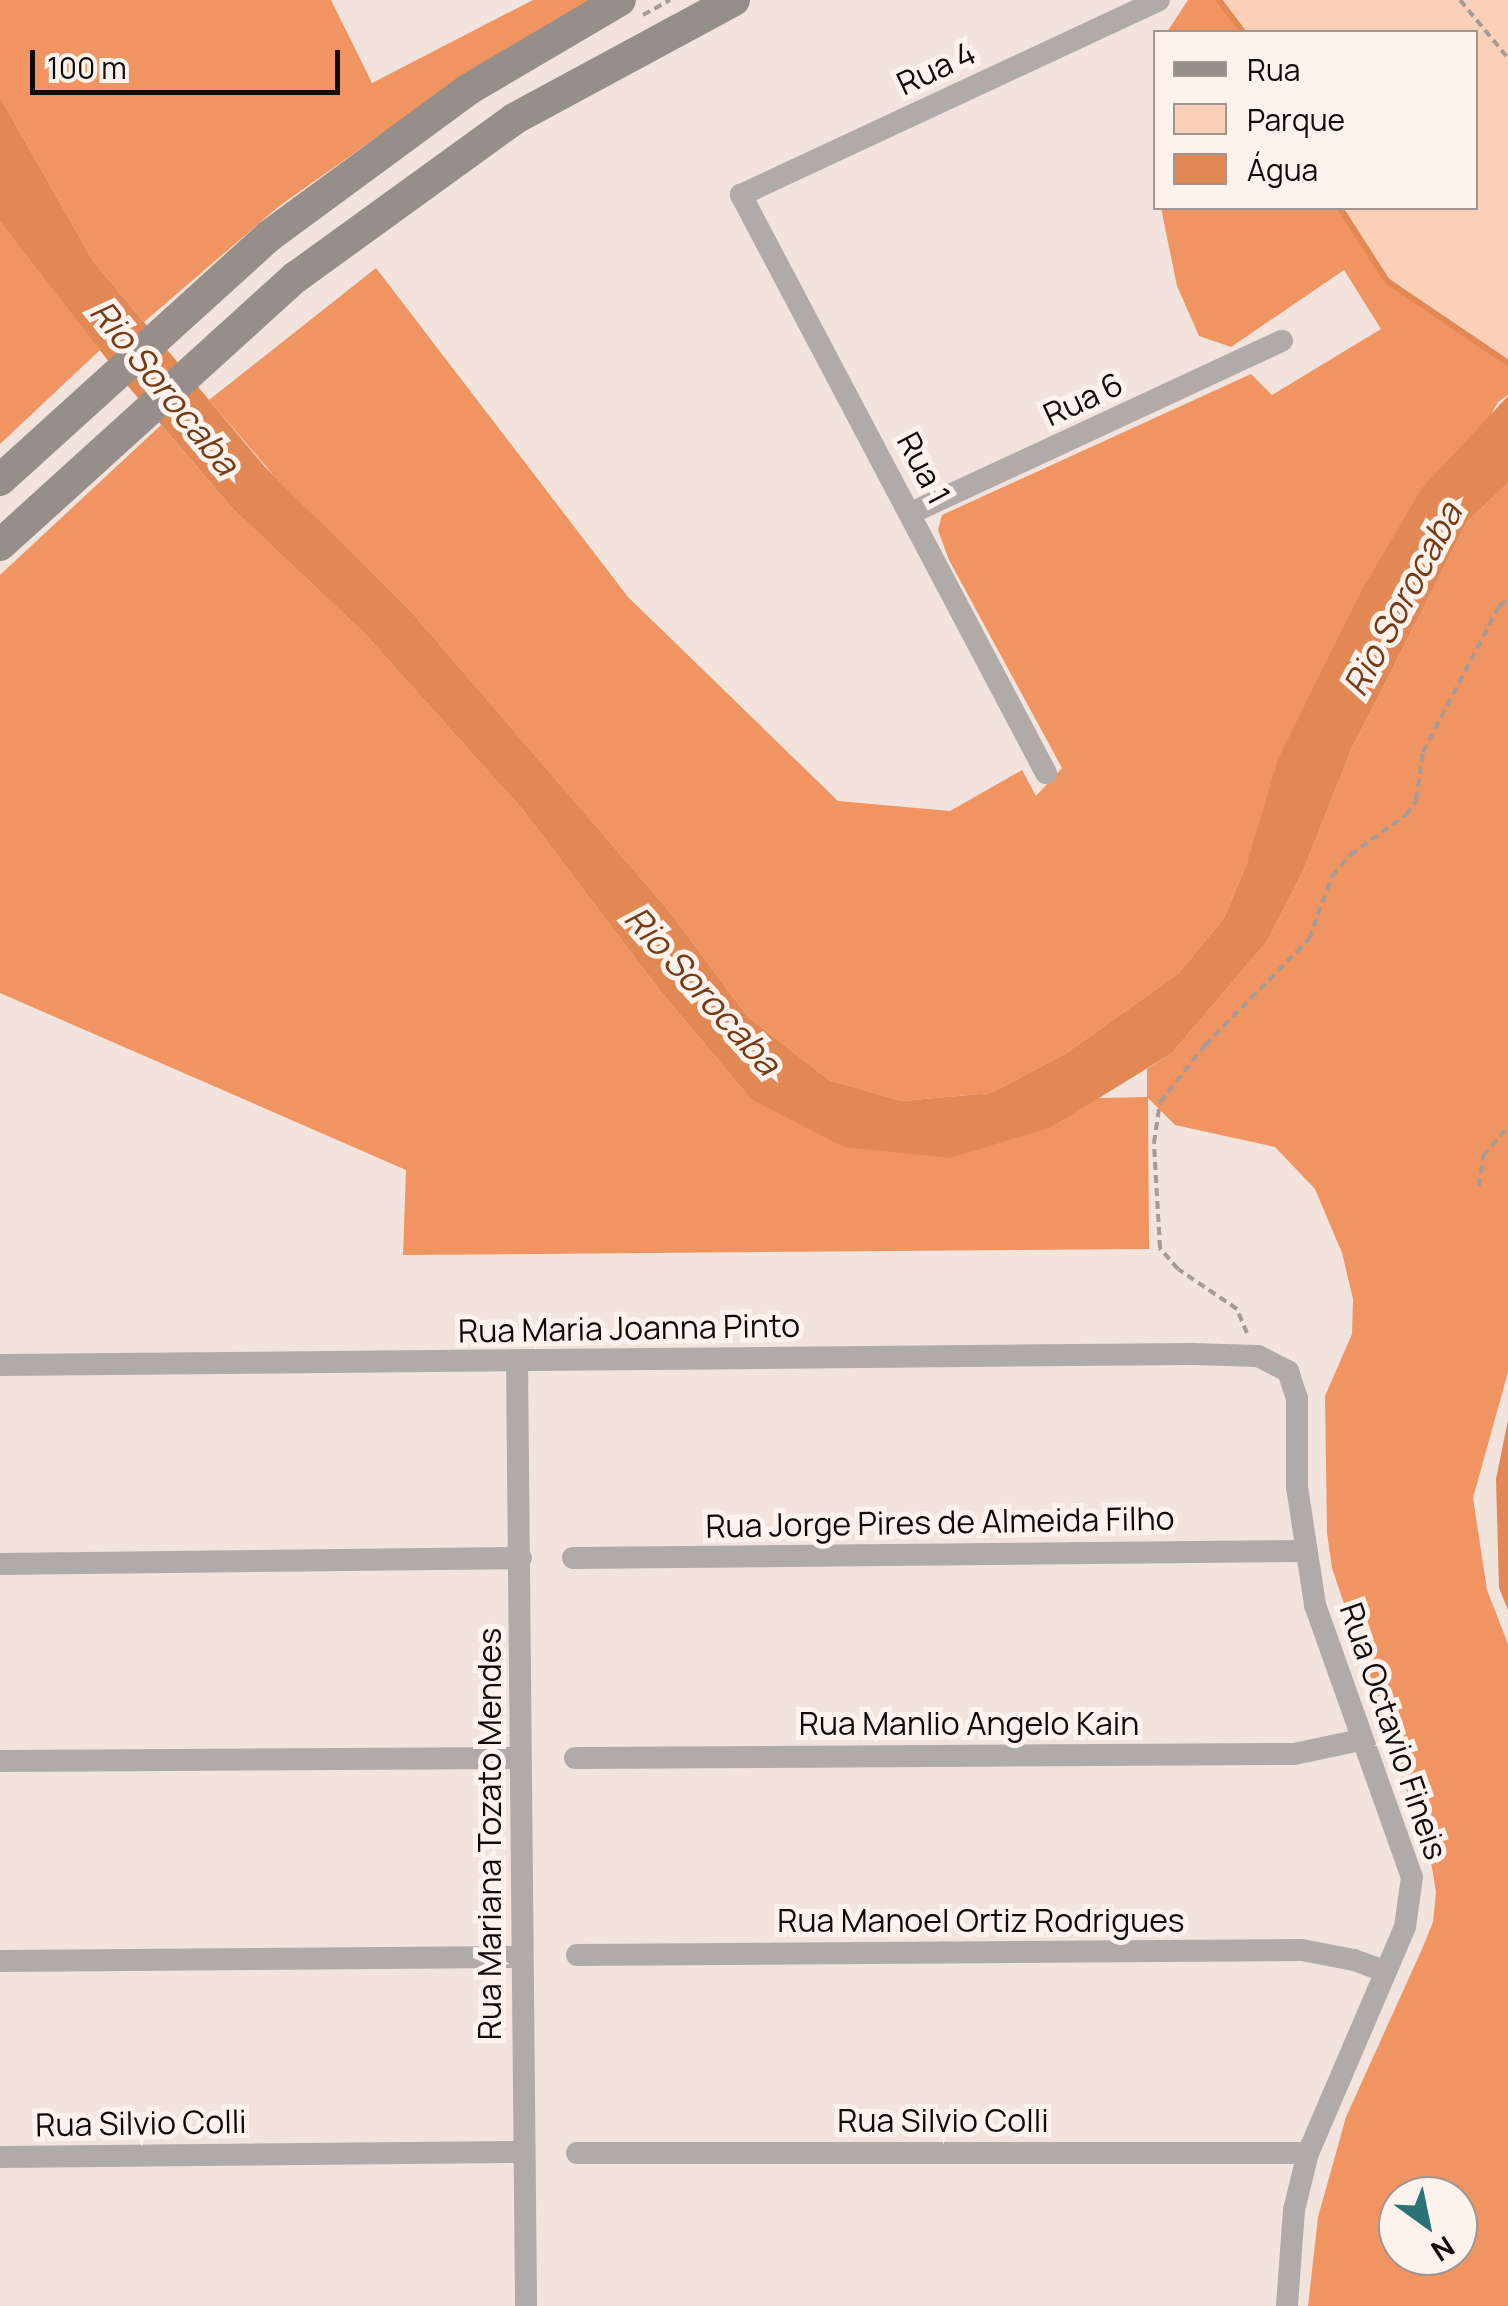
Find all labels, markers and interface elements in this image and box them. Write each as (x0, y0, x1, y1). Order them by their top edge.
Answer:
scale bar (35, 30, 345, 92)
legend (1153, 30, 1478, 210)
street label: Rua 4 (891, 33, 981, 103)
text: 100 m (47, 47, 127, 88)
text: Rua (1247, 49, 1300, 90)
text: Parque (1247, 99, 1345, 140)
text: Água (1247, 149, 1318, 190)
water label: Rio Sorocaba (82, 291, 248, 483)
street label: Rua 6 (1037, 364, 1129, 434)
street label: Rua 1 (889, 426, 959, 510)
water label: Rio Sorocaba (1334, 496, 1470, 702)
water label: Rio Sorocaba (616, 897, 790, 1083)
street label: Rua Maria Joanna Pinto (458, 1306, 800, 1350)
street label: Rua Jorge Pires de Almeida Filho (705, 1499, 1175, 1545)
street label: Rua Octavio Fineis (1332, 1598, 1456, 1864)
street label: Rua Mariana Tozato Mendes (470, 1628, 508, 2040)
street label: Rua Manlio Angelo Kain (799, 1704, 1139, 1742)
street label: Rua Manoel Ortiz Rodrigues (777, 1901, 1185, 1939)
street label: Rua Silvio Colli (837, 2101, 1049, 2139)
street label: Rua Silvio Colli (35, 2102, 247, 2144)
north arrow (1378, 2176, 1478, 2276)
text: N (1424, 2228, 1462, 2271)

